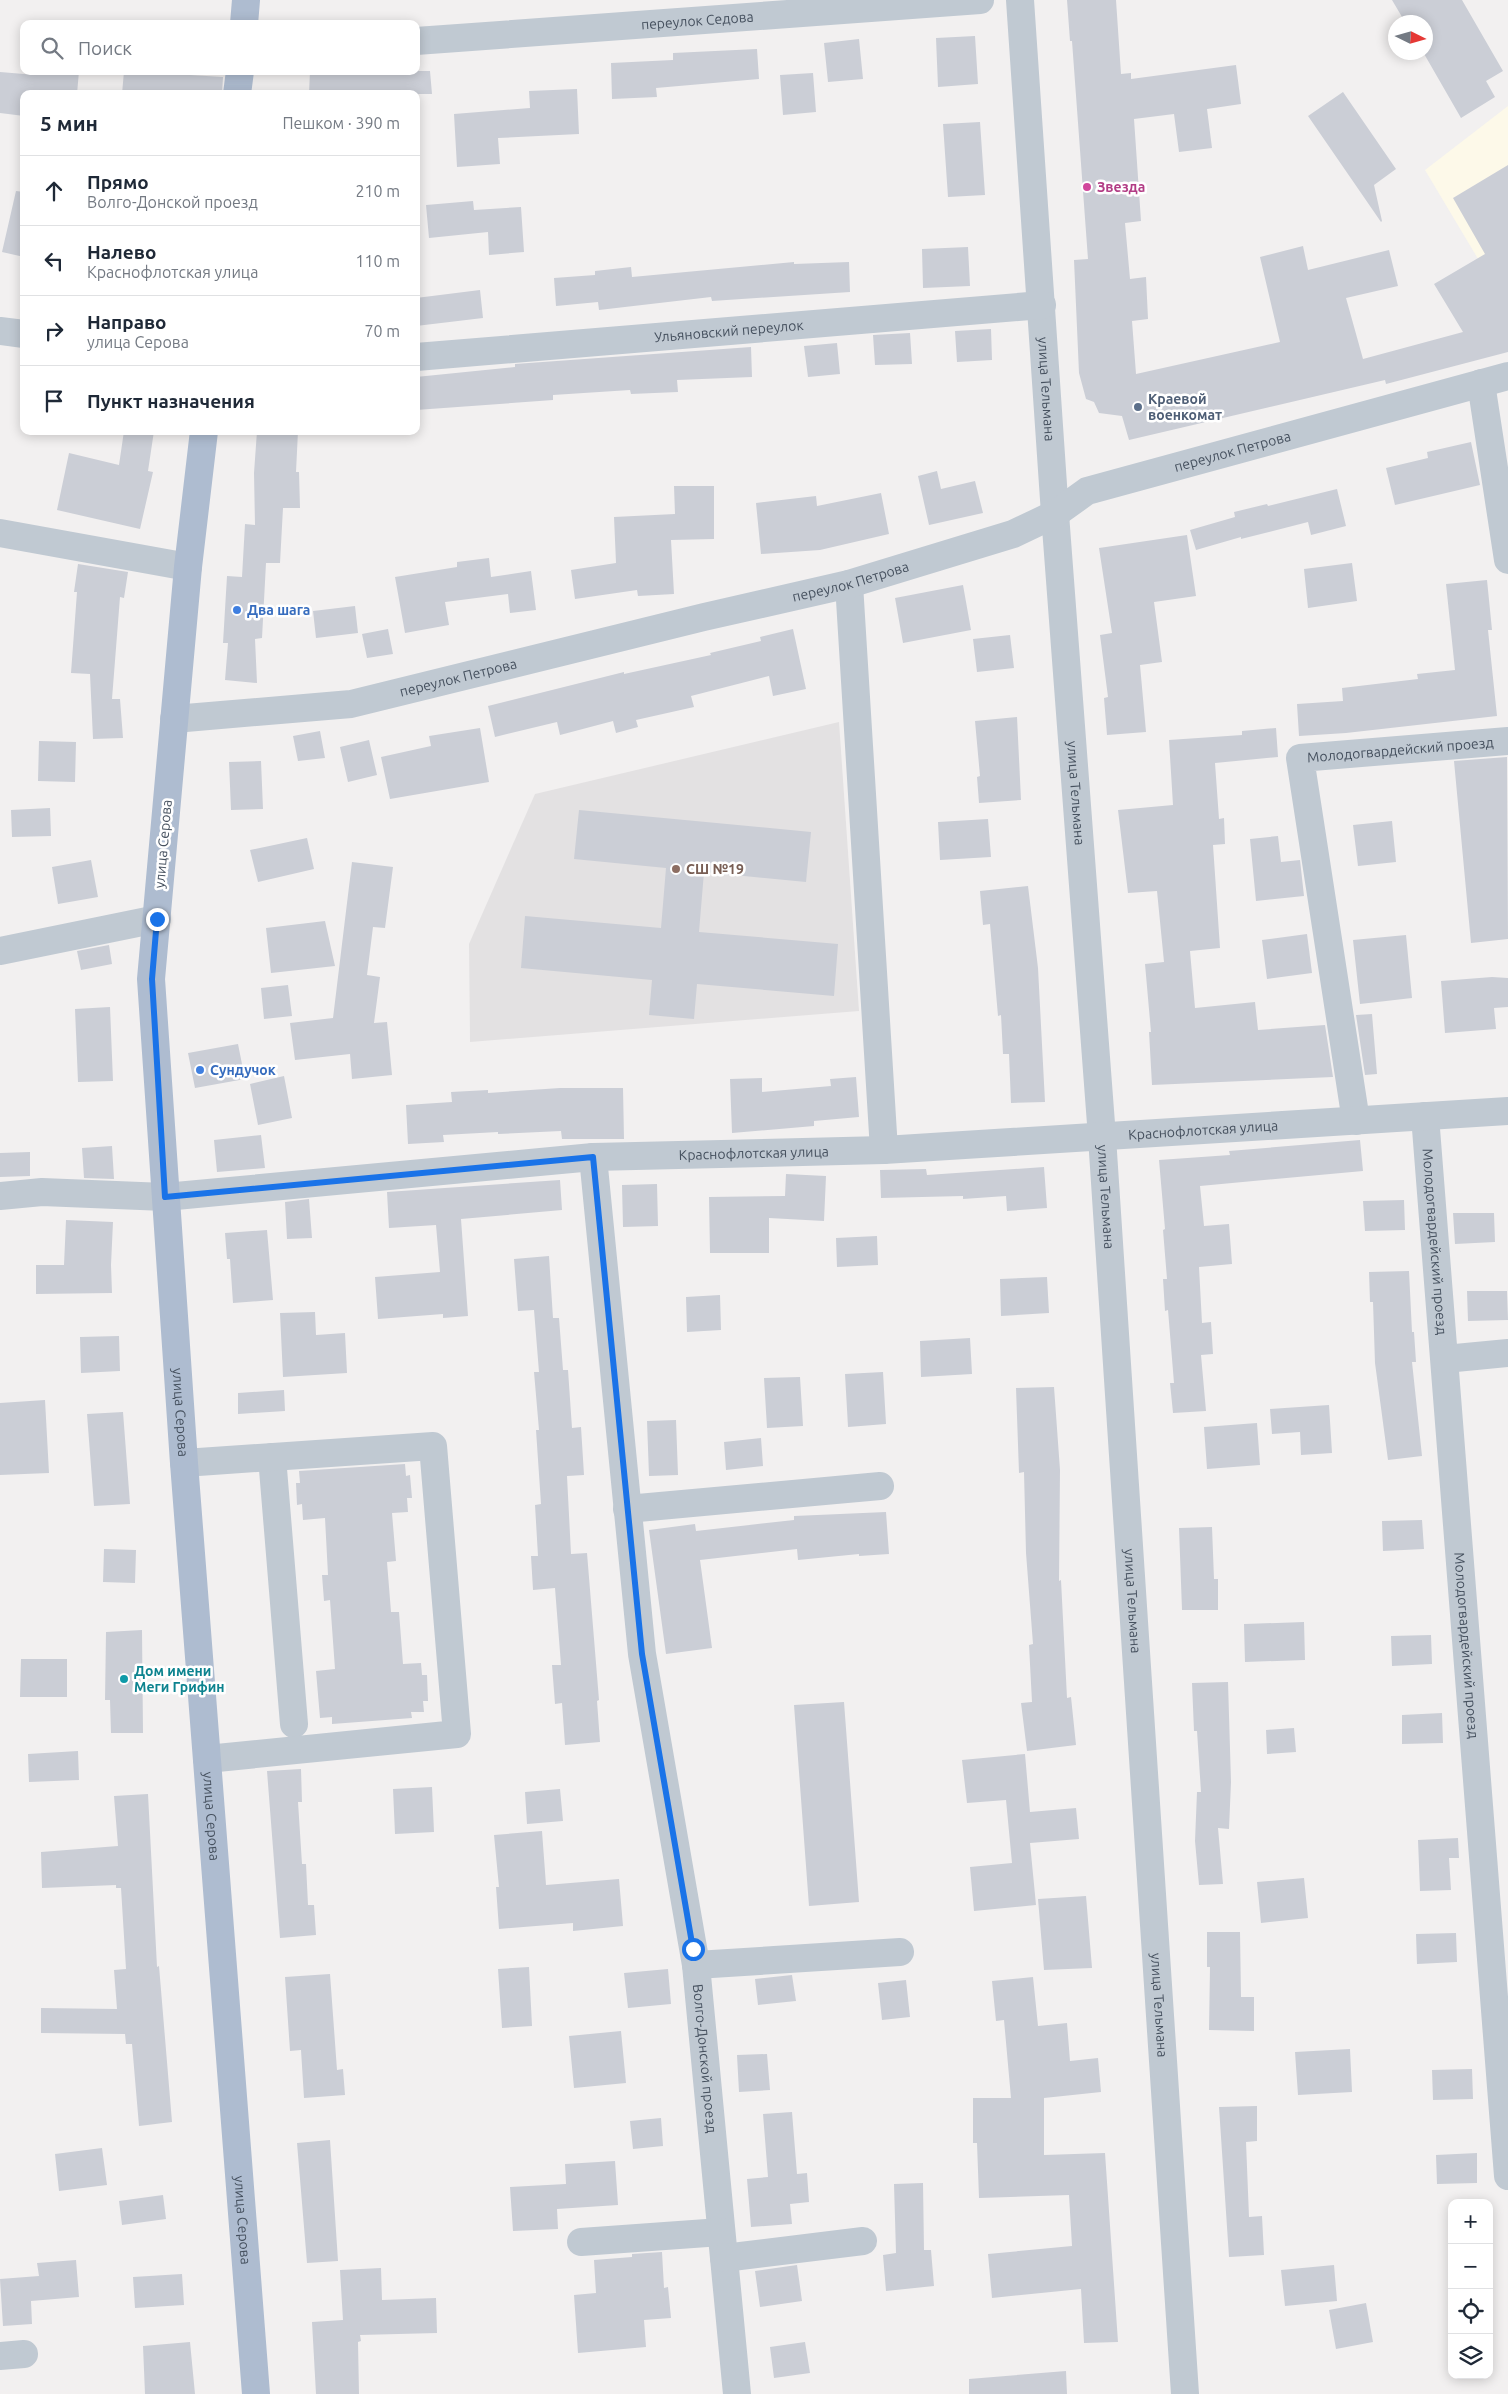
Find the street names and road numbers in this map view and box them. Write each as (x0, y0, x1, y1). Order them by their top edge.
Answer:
street label: переулок Седова (640, 8, 754, 33)
street label: Ульяновский переулок (654, 317, 804, 345)
street label: улица Тельмана (1035, 336, 1058, 442)
street label: переулок Петрова (1172, 428, 1292, 475)
street label: переулок Петрова (791, 558, 911, 605)
street label: переулок Петрова (398, 655, 518, 700)
street label: Молодогвардейский проезд (1307, 734, 1494, 765)
street label: улица Тельмана (1064, 740, 1088, 846)
street label: улица Серова (151, 799, 175, 889)
street label: Краснофлотская улица (1128, 1117, 1279, 1143)
street label: Краснофлотская улица (679, 1143, 829, 1163)
street label: улица Тельмана (1095, 1144, 1117, 1250)
street label: Молодогвардейский проезд (1420, 1148, 1450, 1335)
street label: улица Серова (170, 1367, 192, 1457)
street label: улица Тельмана (1121, 1548, 1144, 1654)
street label: Молодогвардейский проезд (1451, 1552, 1482, 1739)
street label: улица Серова (200, 1771, 223, 1861)
street label: улица Тельмана (1148, 1952, 1171, 2058)
street label: Волго-Донской проезд (690, 1983, 720, 2134)
street label: улица Серова (231, 2175, 254, 2265)

